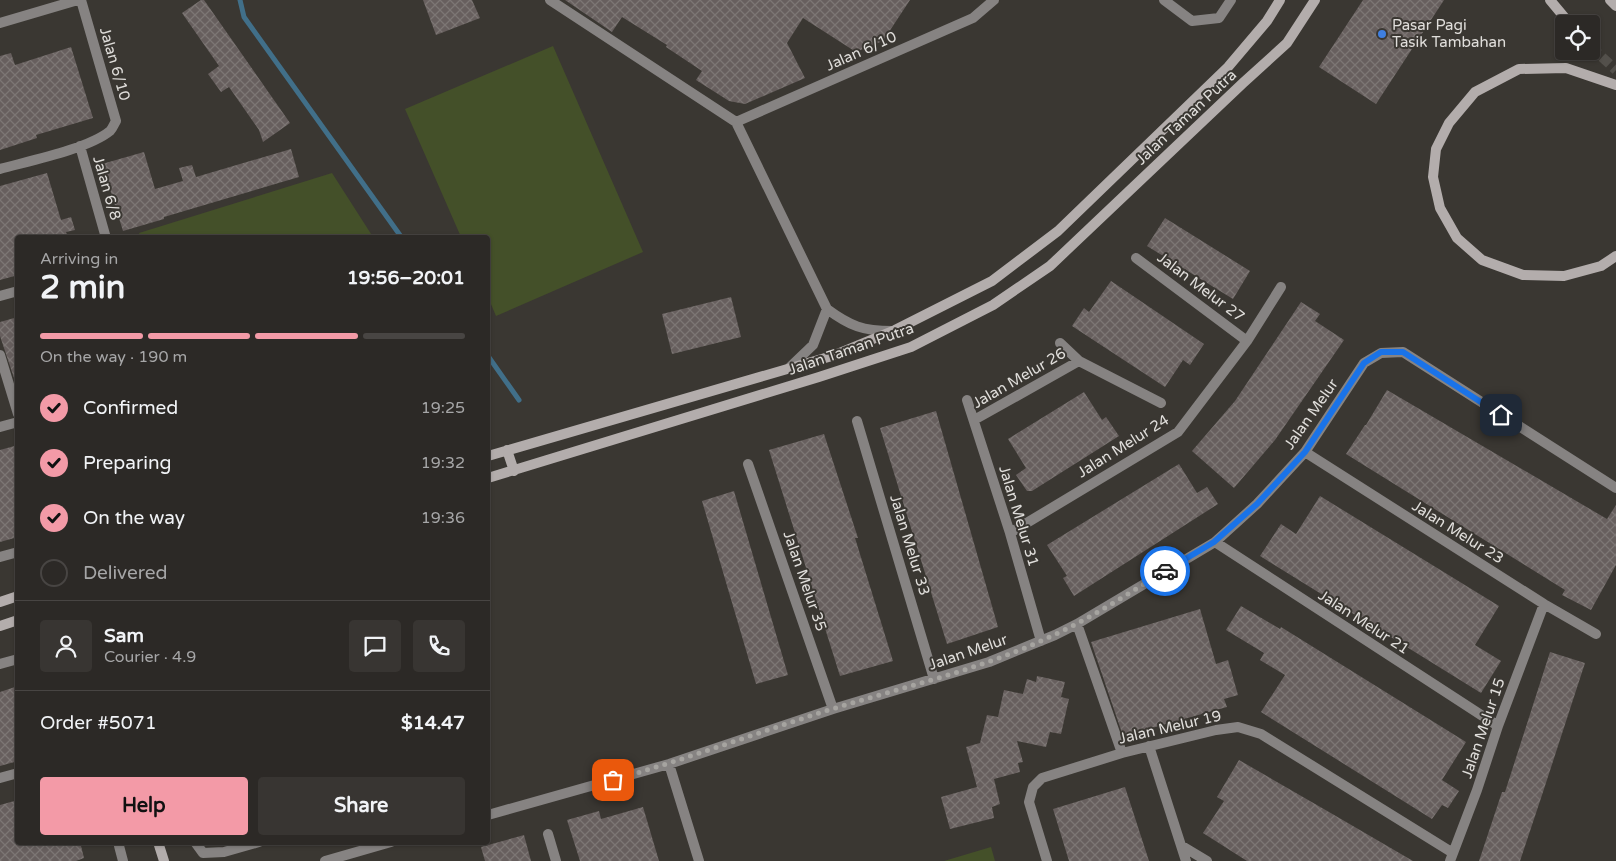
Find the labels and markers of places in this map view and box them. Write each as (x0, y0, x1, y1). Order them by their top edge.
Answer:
place label: Pasar Pagi Tasik Tambahan (1392, 16, 1506, 51)
marker: Pasar Pagi Tasik Tambahan (1376, 28, 1388, 40)
pin (1480, 394, 1522, 436)
pin (592, 759, 634, 801)

